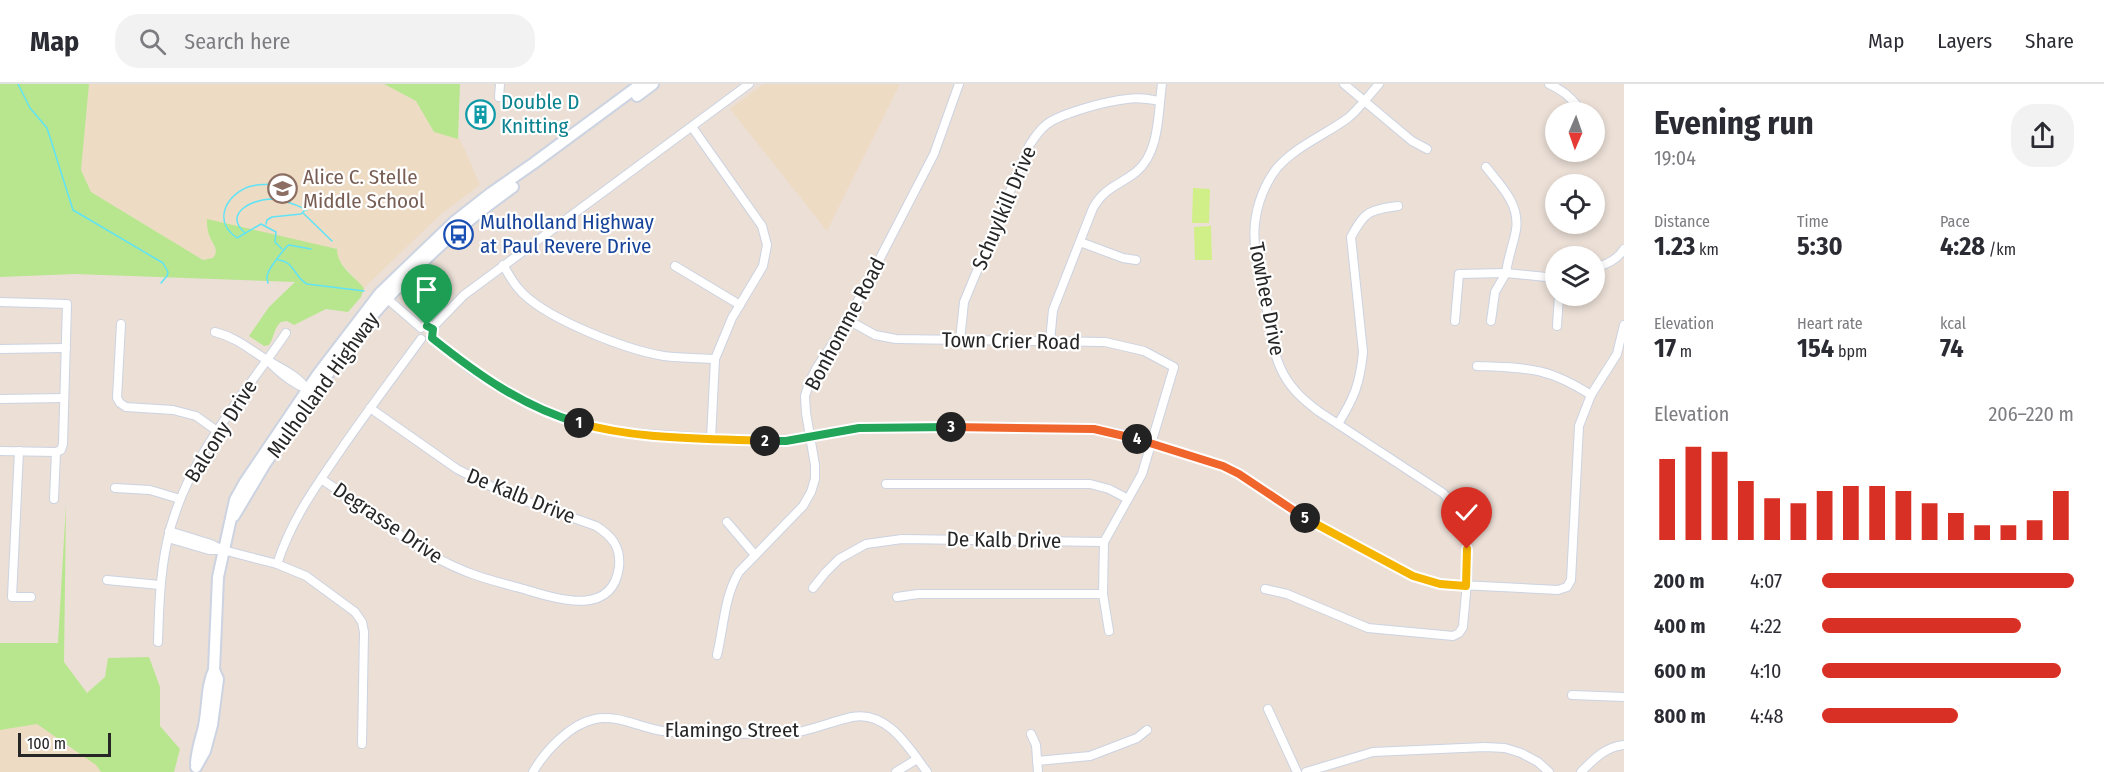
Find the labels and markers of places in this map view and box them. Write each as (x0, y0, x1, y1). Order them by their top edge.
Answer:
place label: Double D Knitting (501, 89, 579, 139)
building icon: Double D Knitting (464, 98, 496, 130)
place label: Alice C. Stelle Middle School (303, 164, 425, 214)
school or university icon: Alice C. Stelle Middle School (266, 173, 298, 205)
place label: Mulholland Highway at Paul Revere Drive (480, 209, 655, 259)
bus stop icon: Mulholland Highway at Paul Revere Drive (443, 218, 475, 250)
pin (401, 264, 452, 326)
pin: 1 (564, 408, 594, 438)
pin: 3 (936, 412, 966, 442)
pin: 4 (1122, 424, 1152, 454)
pin: 2 (750, 426, 780, 456)
pin (1441, 487, 1492, 549)
pin: 5 (1290, 503, 1320, 533)

